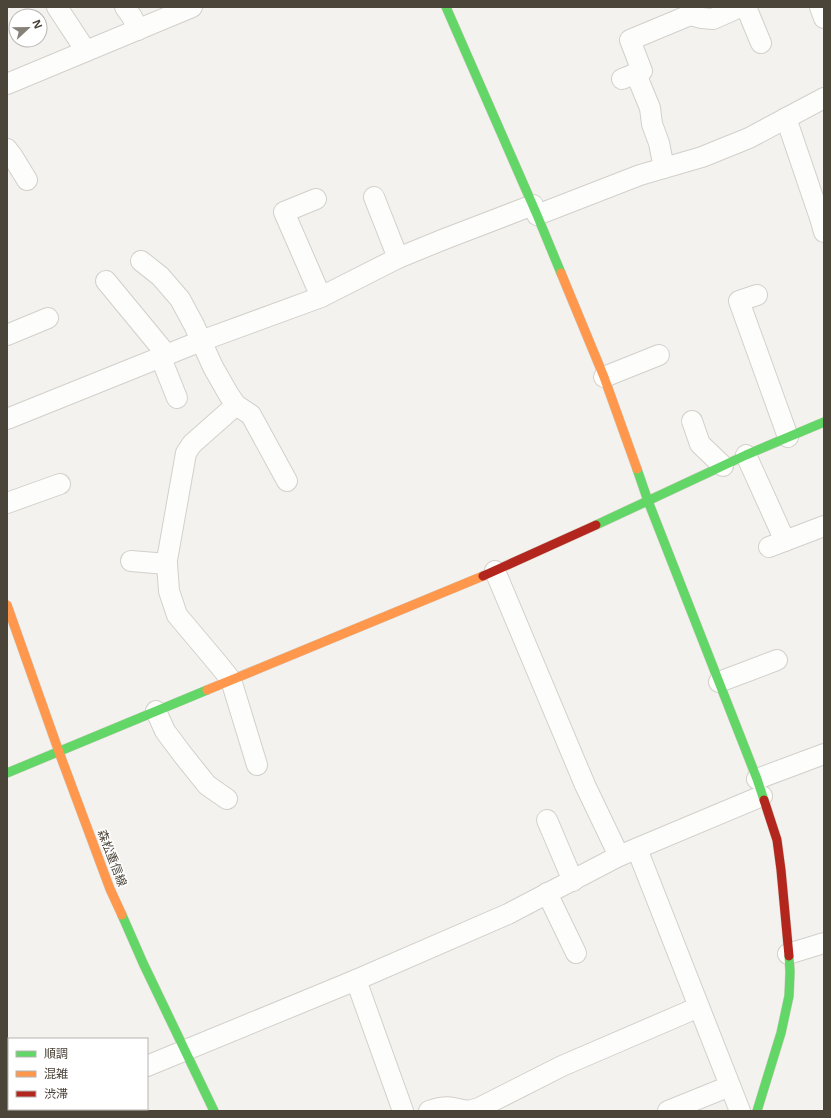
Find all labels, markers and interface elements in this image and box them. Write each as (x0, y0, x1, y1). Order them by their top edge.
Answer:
north arrow (8, 8, 48, 48)
text: N (29, 17, 46, 31)
street label: 森松重信線 (94, 827, 131, 889)
legend (8, 1038, 148, 1110)
text: 順調 (44, 1045, 68, 1062)
text: 混雑 (44, 1065, 68, 1082)
text: 渋滞 (44, 1085, 68, 1102)

